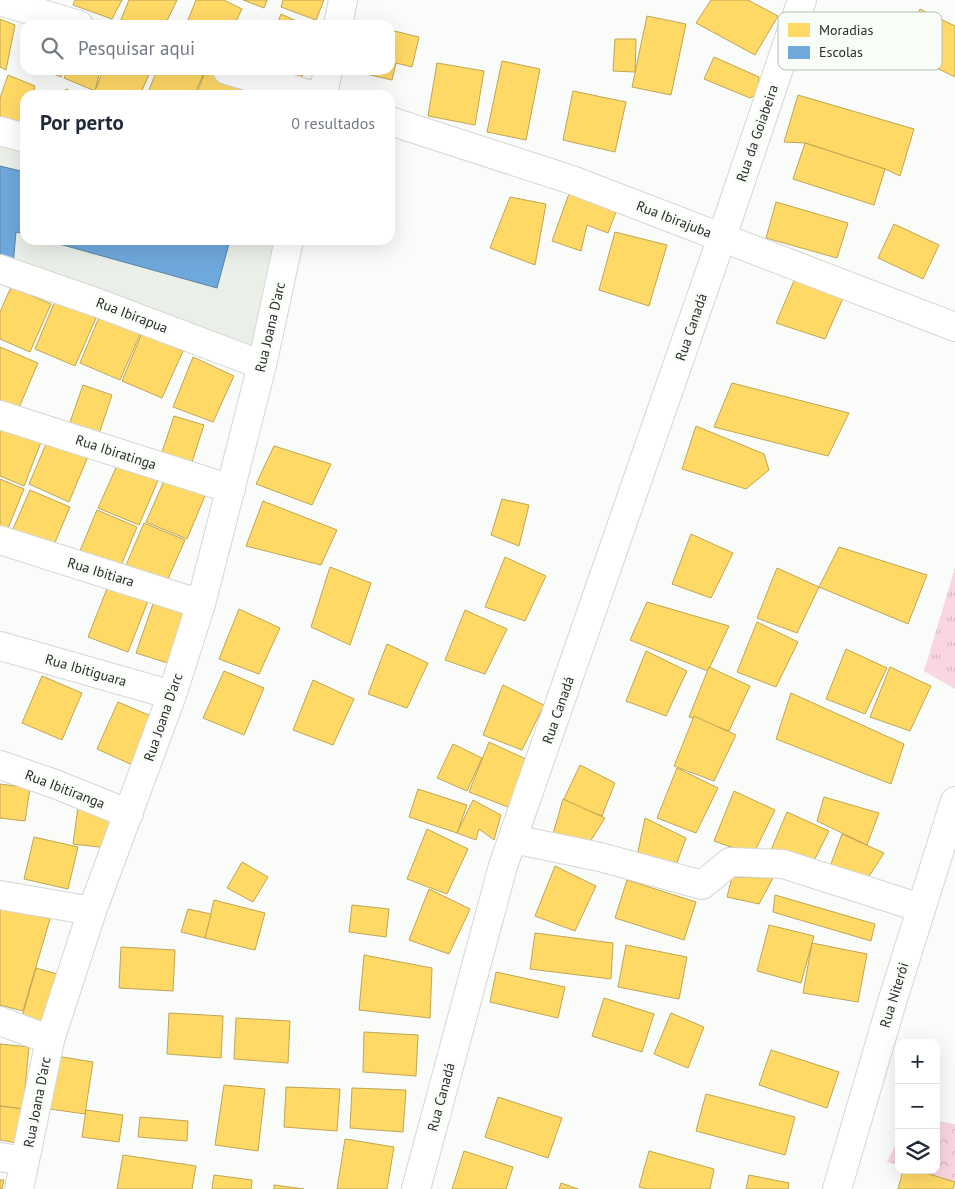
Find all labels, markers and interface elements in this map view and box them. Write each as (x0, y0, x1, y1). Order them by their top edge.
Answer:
legend (778, 12, 942, 70)
search box (20, 20, 395, 75)
text: Moradias (819, 21, 874, 39)
icon: search (38, 34, 66, 62)
text: Pesquisar aqui (78, 36, 195, 60)
text: Escolas (819, 43, 863, 61)
street label: Rua da Goiabeira (732, 82, 782, 184)
text: Por perto (40, 109, 124, 136)
text: 0 resultados (291, 113, 375, 133)
street label: Rua Ibirajuba (634, 196, 714, 242)
street label: Rua Joana D'arc (251, 280, 289, 374)
street label: Rua Canadá (671, 291, 711, 363)
street label: Rua Ibirapua (93, 293, 171, 337)
street label: Rua Ibiratinga (73, 430, 159, 474)
street label: Rua Ibitiara (65, 553, 137, 591)
street label: Rua Ibitiguara (43, 650, 129, 690)
street label: Rua Joana D'arc (140, 671, 186, 763)
street label: Rua Canadá (538, 674, 578, 746)
street label: Rua Ibitiranga (22, 766, 108, 812)
street label: Rua Niterói (876, 960, 912, 1030)
map controls (895, 1039, 940, 1174)
button: + (895, 1039, 940, 1084)
street label: Rua Joana D'arc (19, 1055, 55, 1149)
street label: Rua Canadá (423, 1061, 459, 1133)
button: − (895, 1084, 940, 1129)
button: layers (895, 1129, 940, 1174)

